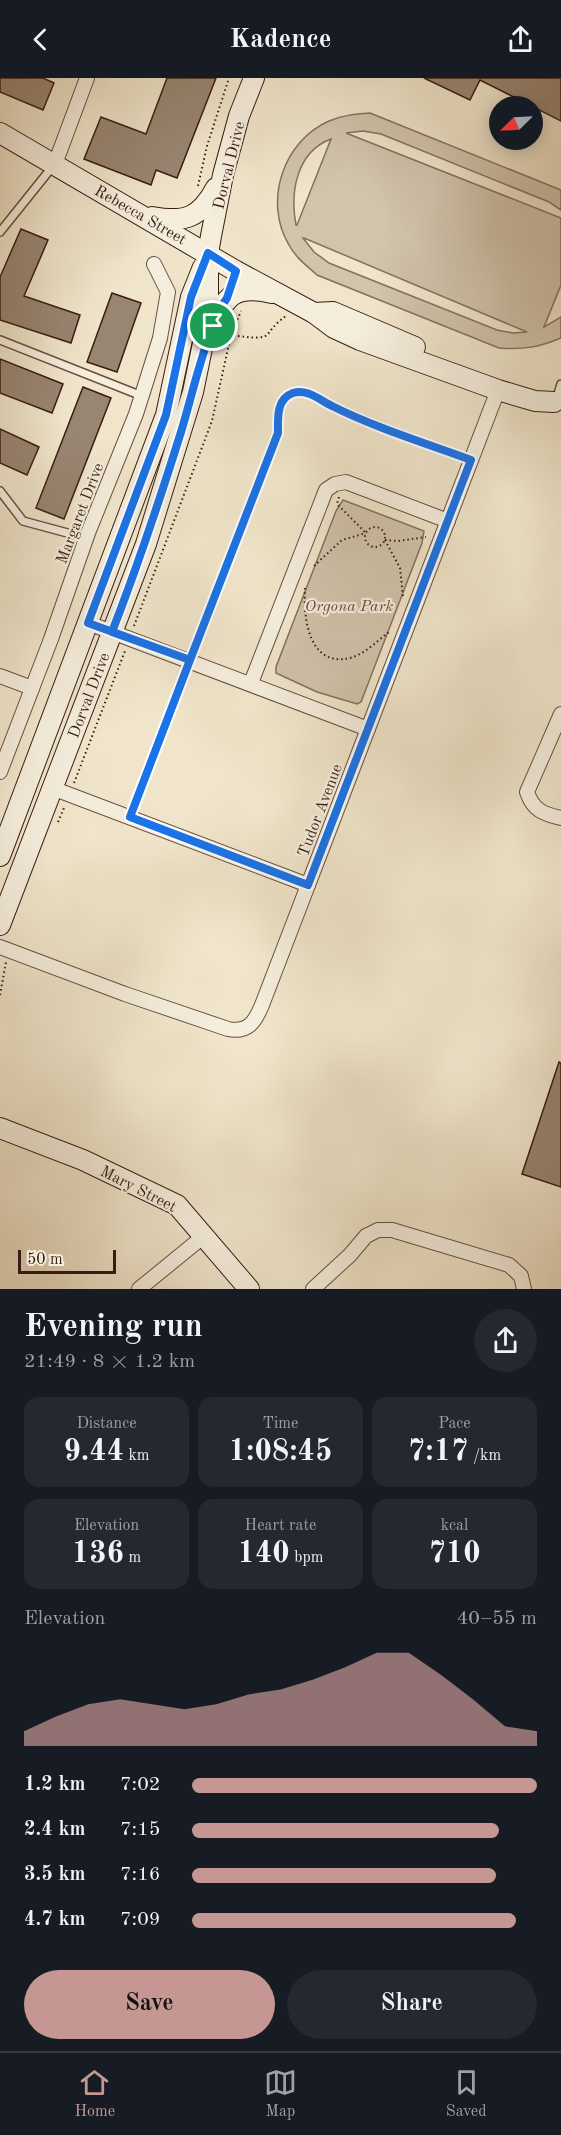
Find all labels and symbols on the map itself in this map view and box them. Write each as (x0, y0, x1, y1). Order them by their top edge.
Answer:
north arrow (489, 96, 543, 150)
street label: Dorval Drive (211, 120, 249, 211)
street label: Rebecca Street (91, 183, 189, 249)
pin (187, 300, 238, 351)
street label: Margaret Drive (54, 461, 107, 566)
park label: Orgona Park (305, 599, 393, 615)
street label: Dorval Drive (66, 651, 113, 741)
street label: Tudor Avenue (296, 762, 346, 859)
street label: Mary Street (97, 1164, 179, 1216)
scale bar (18, 1247, 116, 1274)

